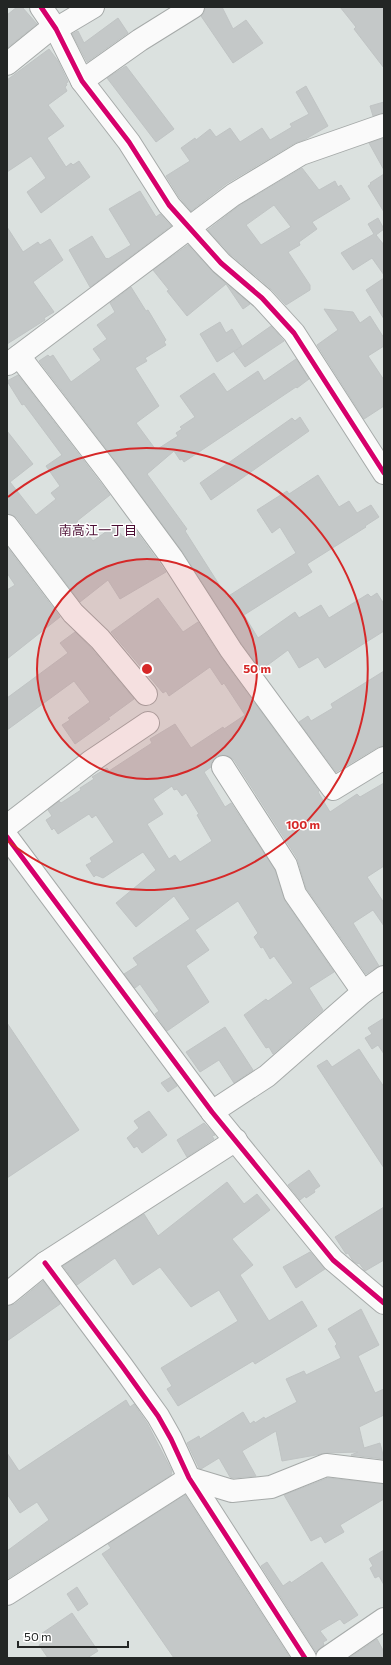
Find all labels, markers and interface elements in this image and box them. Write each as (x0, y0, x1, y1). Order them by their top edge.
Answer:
district label: 南高江一丁目 (59, 522, 137, 538)
text: 50 m (243, 661, 271, 675)
centre of rings (140, 662, 154, 676)
text: 100 m (286, 817, 320, 831)
scale bar (18, 1623, 128, 1649)
text: 50 m (24, 1629, 52, 1643)

